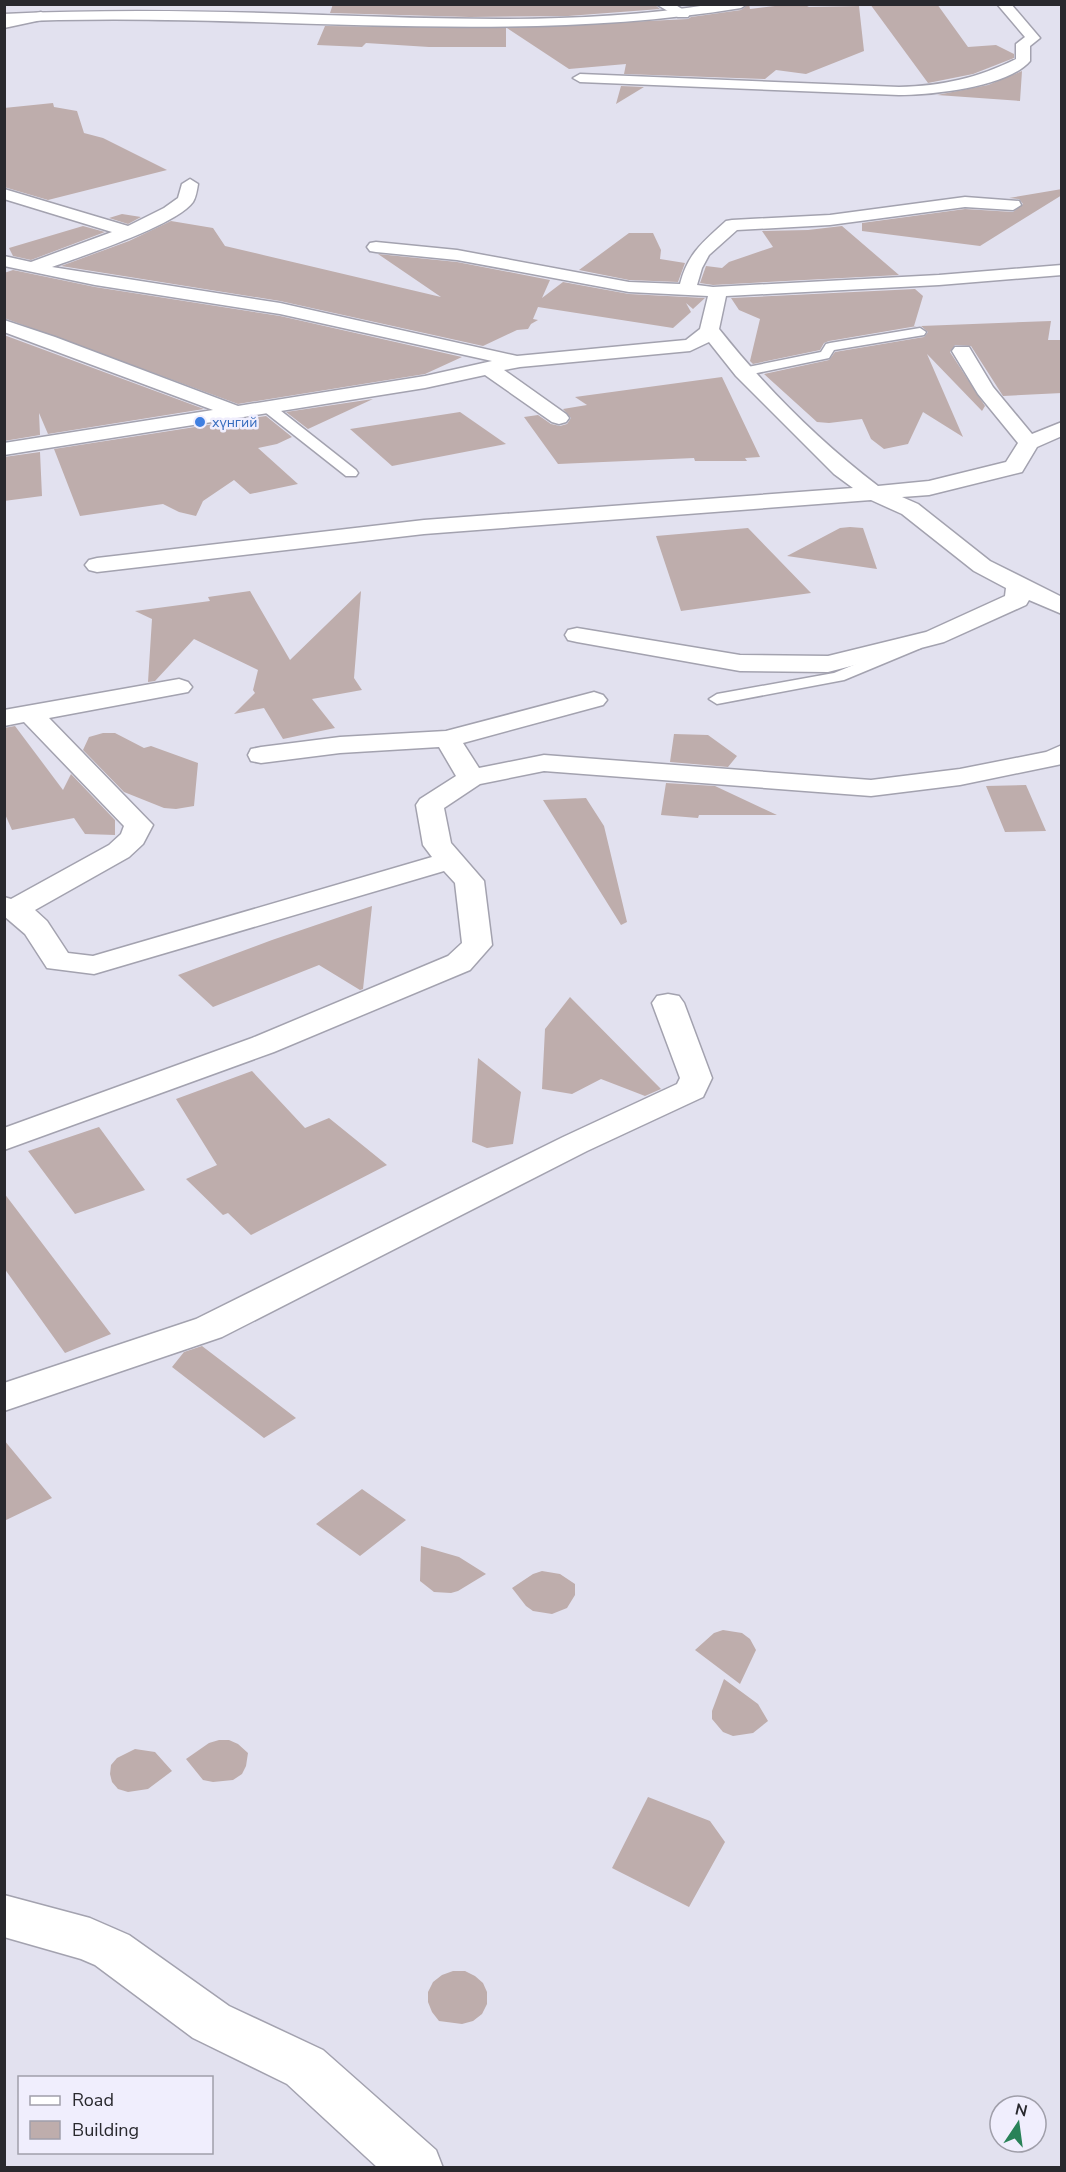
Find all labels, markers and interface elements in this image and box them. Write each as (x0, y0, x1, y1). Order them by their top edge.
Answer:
place label: хүнгий (212, 413, 257, 432)
marker: хүнгий (193, 415, 207, 429)
legend (18, 2076, 213, 2154)
text: Road (72, 2088, 114, 2112)
north arrow (988, 2094, 1048, 2154)
text: N (1013, 2098, 1029, 2122)
text: Building (72, 2118, 139, 2142)

